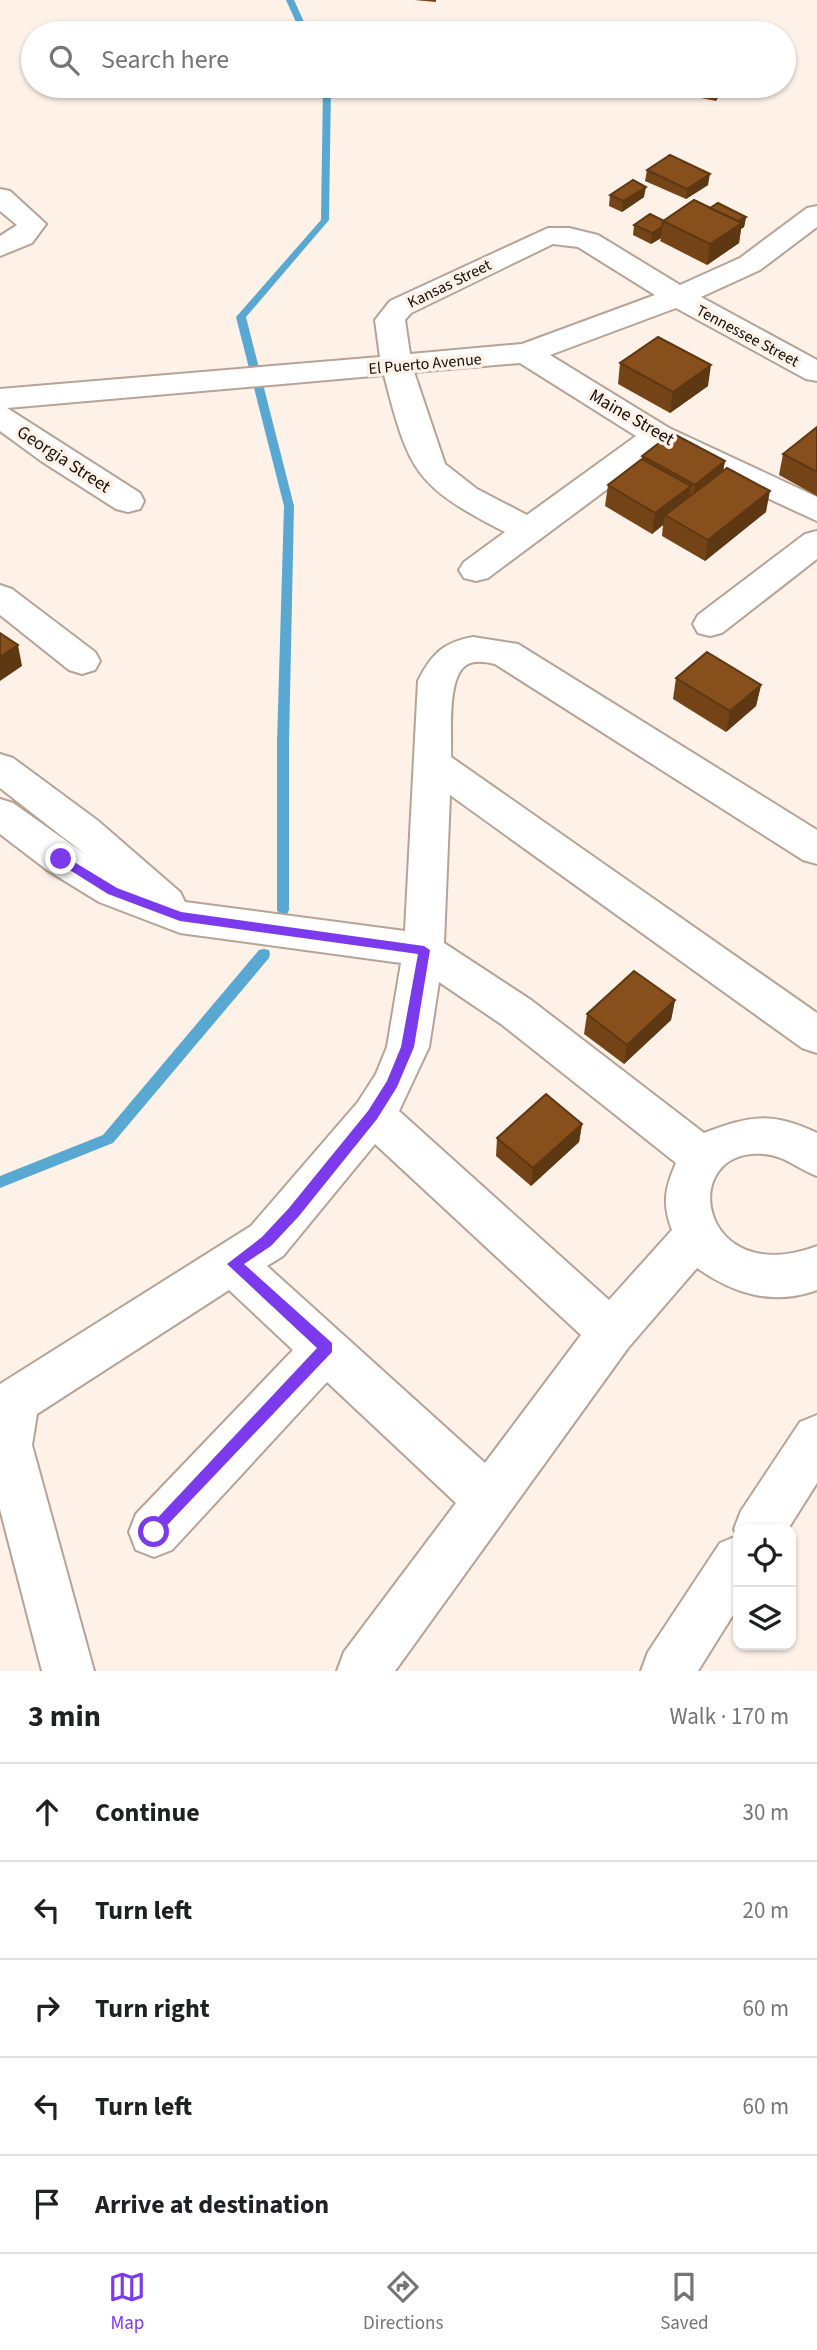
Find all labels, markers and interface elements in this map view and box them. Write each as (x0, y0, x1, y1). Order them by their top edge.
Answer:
search box (21, 21, 796, 98)
icon: search (45, 41, 83, 79)
text: Search here (101, 41, 229, 78)
street label: Kansas Street (404, 254, 496, 314)
street label: Tennessee Street (692, 300, 803, 373)
street label: El Puerto Avenue (368, 348, 483, 380)
street label: Maine Street (585, 383, 679, 452)
street label: Georgia Street (12, 420, 115, 499)
route end (45, 843, 76, 874)
route start (138, 1516, 169, 1547)
map controls (733, 1524, 796, 1650)
button: locate (733, 1524, 796, 1587)
button: layers (733, 1587, 796, 1650)
text: 3 min (28, 1695, 101, 1738)
text: Walk · 170 m (670, 1700, 789, 1733)
icon: ahead (28, 1793, 66, 1831)
text: Continue (95, 1794, 200, 1831)
text: 30 m (742, 1796, 789, 1829)
icon: left (28, 1891, 66, 1929)
text: Turn left (95, 1892, 192, 1929)
text: 20 m (742, 1894, 789, 1927)
icon: right (28, 1989, 66, 2027)
text: Turn right (95, 1990, 210, 2027)
text: 60 m (742, 1992, 789, 2025)
icon: left (28, 2087, 66, 2125)
text: Turn left (95, 2088, 192, 2125)
text: 60 m (742, 2090, 789, 2123)
icon: arrive (28, 2185, 66, 2223)
text: Arrive at destination (95, 2186, 329, 2223)
tab: Map (108, 2268, 146, 2337)
tab: Directions (363, 2268, 443, 2337)
tab: Saved (660, 2268, 709, 2337)

